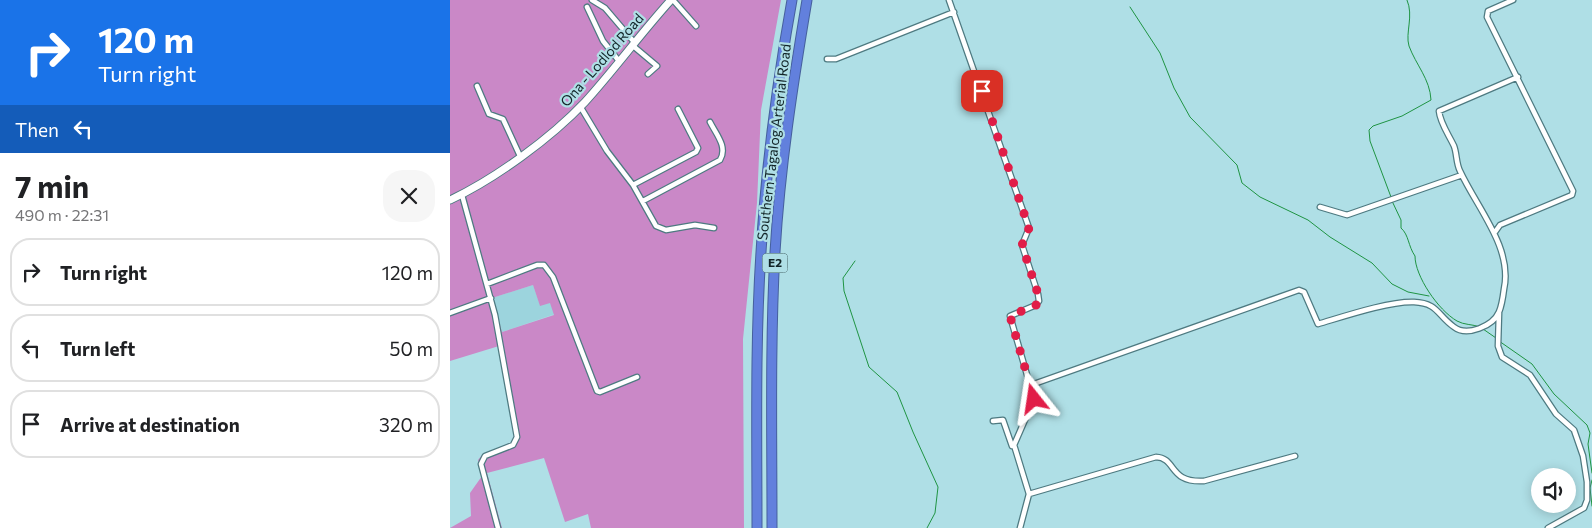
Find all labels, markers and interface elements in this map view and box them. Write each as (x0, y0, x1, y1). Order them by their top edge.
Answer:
street label: Ona - Lodlod Road (557, 10, 647, 110)
text: 120 m (98, 17, 194, 60)
icon: right (15, 20, 80, 85)
street label: Southern Tagalog Arterial Road (753, 43, 794, 241)
text: Turn right (98, 60, 196, 87)
pin (961, 70, 1003, 112)
icon: arrive (968, 77, 996, 105)
icon: left (69, 115, 97, 143)
text: Then (15, 118, 59, 141)
text: 7 min (15, 167, 89, 204)
button: close (383, 170, 435, 222)
text: 490 m · 22:31 (15, 205, 109, 224)
road number: E2 (762, 254, 788, 272)
icon: right (17, 258, 45, 286)
text: Turn right (60, 261, 147, 284)
text: 120 m (382, 261, 433, 284)
icon: left (17, 334, 45, 362)
text: Turn left (60, 337, 135, 360)
text: 50 m (389, 337, 433, 360)
position arrow (1007, 372, 1059, 424)
icon: arrive (17, 410, 45, 438)
text: Arrive at destination (60, 413, 240, 436)
text: 320 m (379, 413, 433, 436)
map controls (1531, 468, 1576, 513)
button: sound (1531, 468, 1576, 513)

